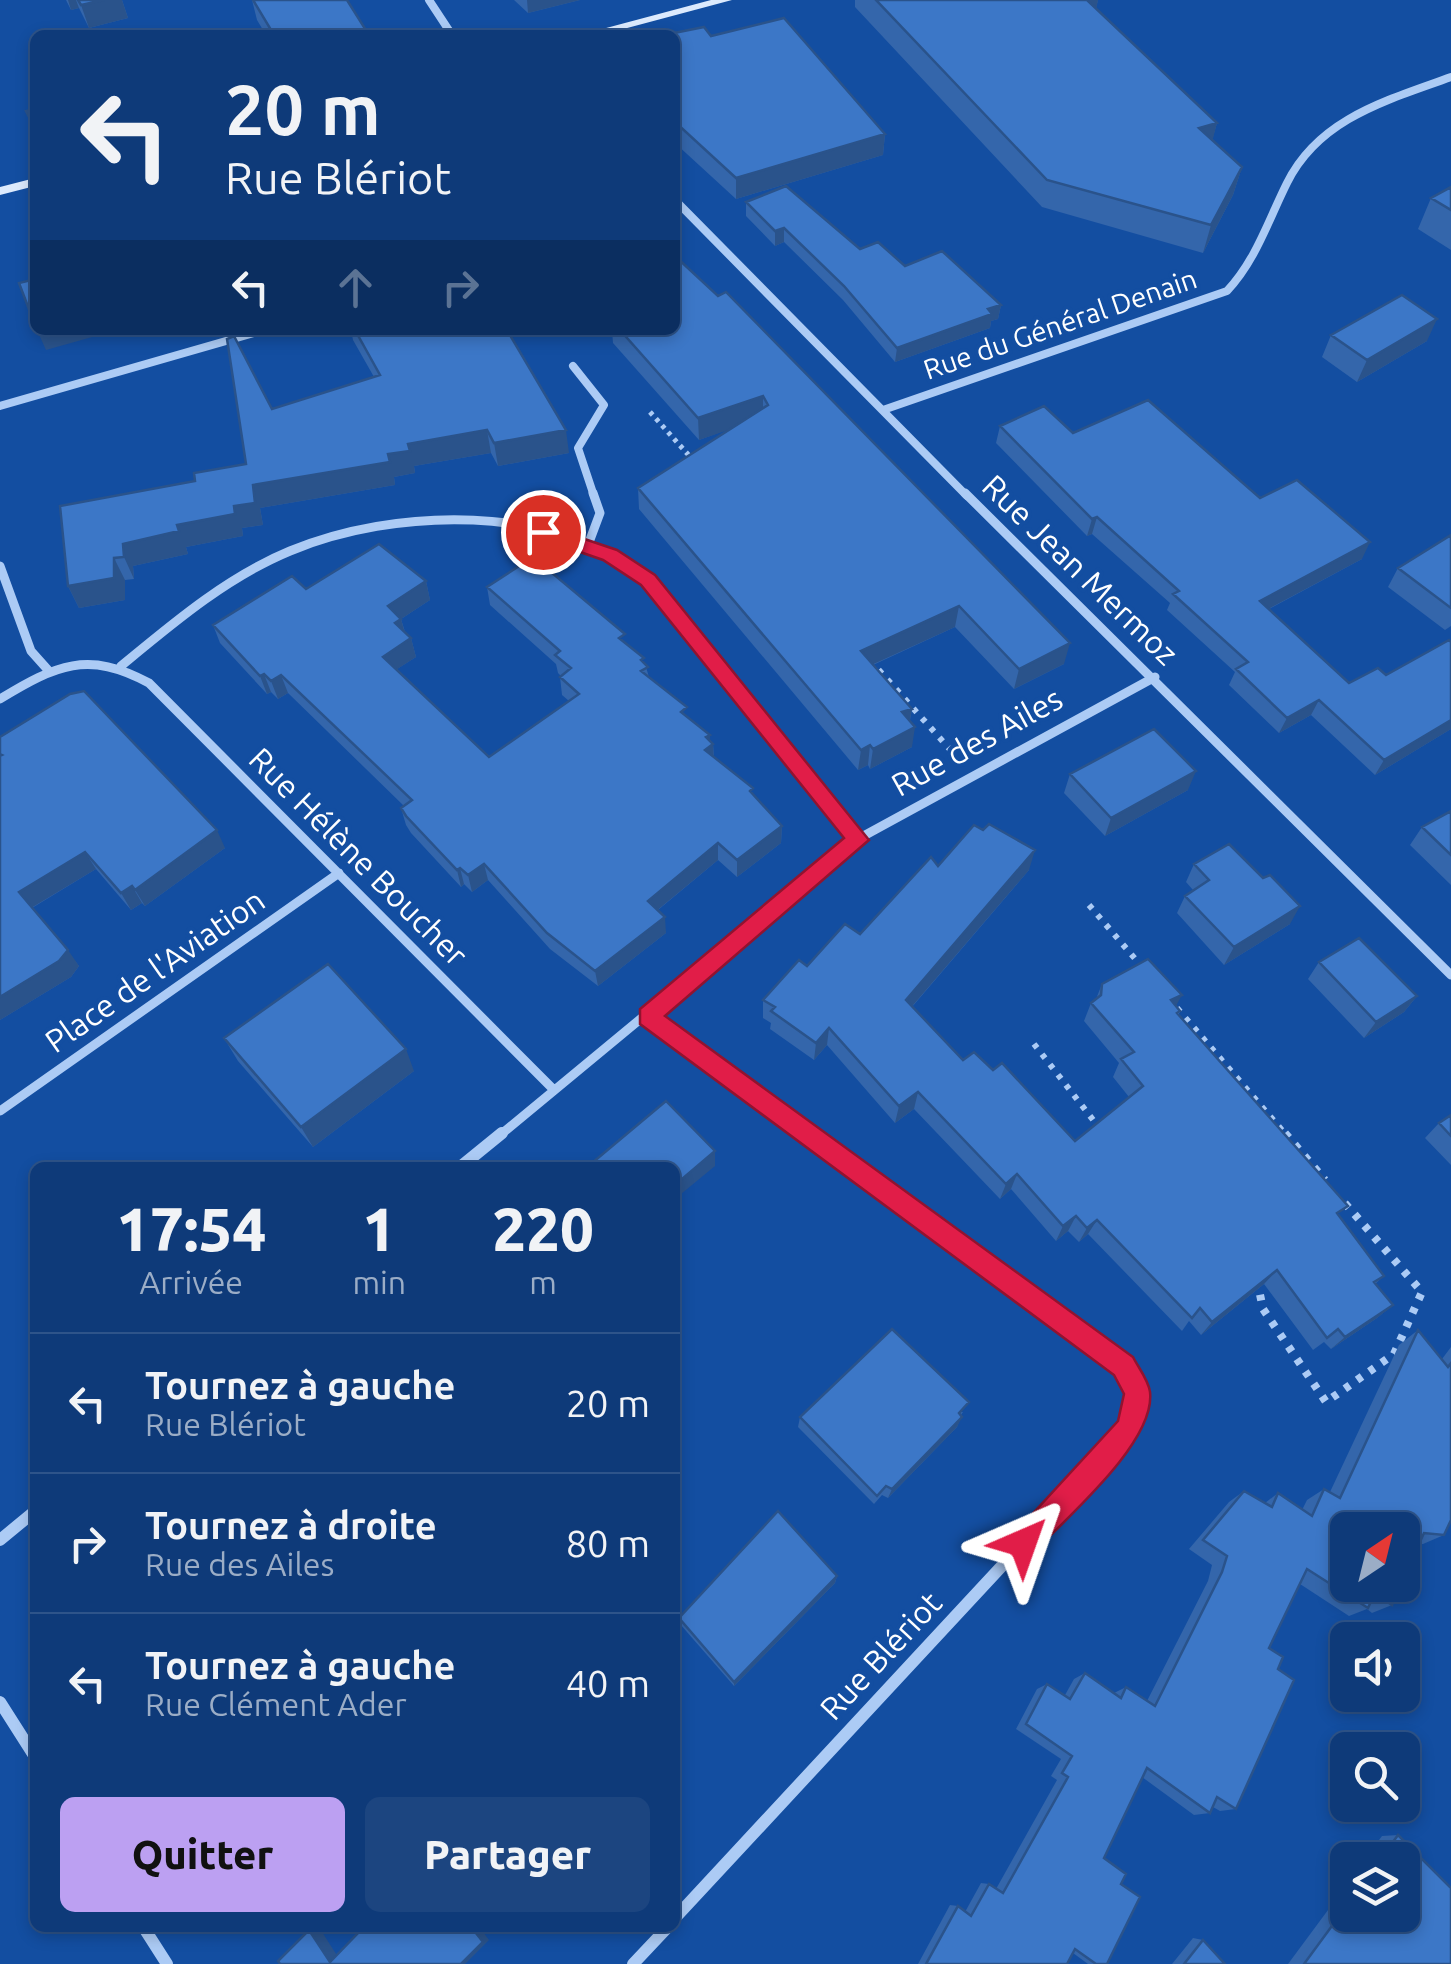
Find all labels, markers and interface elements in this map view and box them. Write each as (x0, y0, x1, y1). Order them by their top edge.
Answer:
icon: left (60, 70, 190, 200)
text: 20 m (225, 70, 381, 148)
text: Rue Blériot (225, 152, 451, 203)
icon: left (223, 260, 278, 315)
icon: ahead (328, 260, 383, 315)
icon: right (433, 260, 488, 315)
street label: Rue du Général Denain (919, 262, 1200, 385)
street label: Rue Jean Mermoz (976, 467, 1186, 672)
pin (501, 490, 586, 575)
icon: arrive (516, 505, 571, 560)
street label: Rue des Ailes (885, 679, 1068, 803)
street label: Rue Hélène Boucher (242, 740, 475, 973)
street label: Place de l'Aviation (38, 881, 271, 1059)
text: 17:54 (116, 1195, 266, 1262)
text: 1 (362, 1195, 396, 1262)
text: 220 (492, 1195, 594, 1262)
text: Arrivée (139, 1264, 243, 1300)
text: min (352, 1264, 406, 1300)
text: m (529, 1264, 557, 1300)
text: Tournez à gauche (145, 1364, 455, 1406)
icon: left (60, 1376, 115, 1431)
text: 20 m (566, 1382, 650, 1424)
text: Rue Blériot (145, 1406, 306, 1442)
position arrow (971, 1491, 1075, 1595)
text: Tournez à droite (145, 1504, 437, 1546)
north arrow (1330, 1512, 1420, 1602)
map controls (1330, 1512, 1420, 1932)
icon: right (60, 1516, 115, 1571)
text: 80 m (566, 1522, 650, 1564)
text: Rue des Ailes (145, 1546, 334, 1582)
street label: Rue Blériot (812, 1584, 949, 1726)
button: sound (1330, 1622, 1420, 1712)
text: Tournez à gauche (145, 1644, 455, 1686)
icon: left (60, 1656, 115, 1711)
text: 40 m (566, 1662, 650, 1704)
text: Rue Clément Ader (145, 1686, 407, 1722)
button: search (1330, 1732, 1420, 1822)
button: Quitter (60, 1797, 345, 1912)
button: Partager (365, 1797, 650, 1912)
button: layers (1330, 1842, 1420, 1932)

